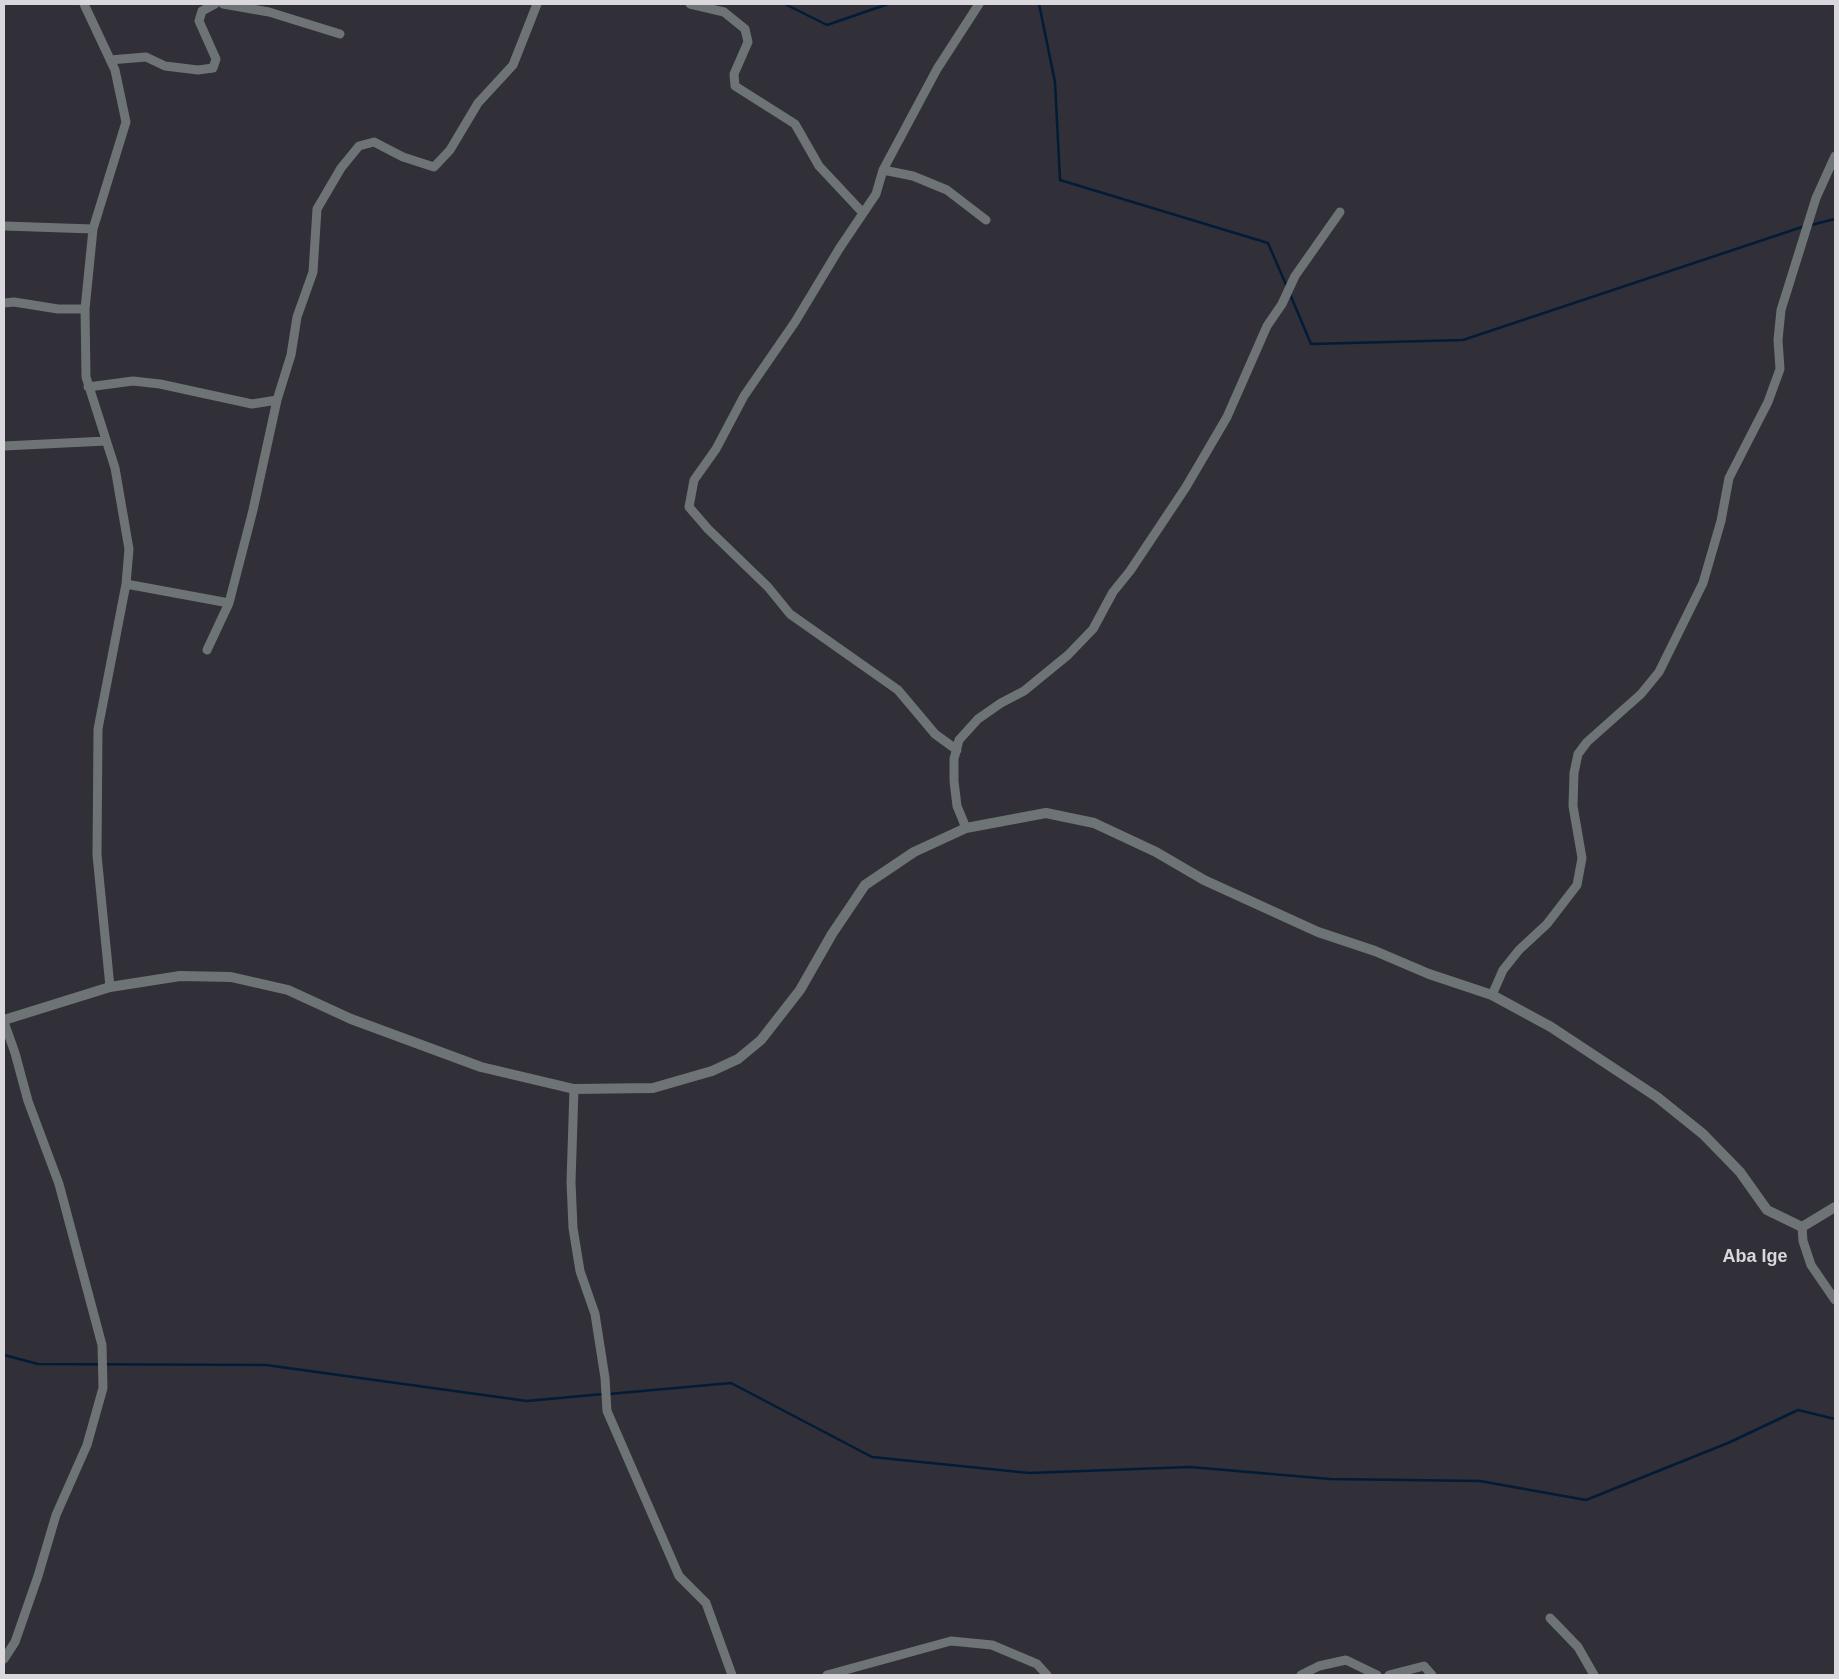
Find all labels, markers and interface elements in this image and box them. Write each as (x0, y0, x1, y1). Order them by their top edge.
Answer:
district label: Aba Ige (1722, 1246, 1788, 1268)

